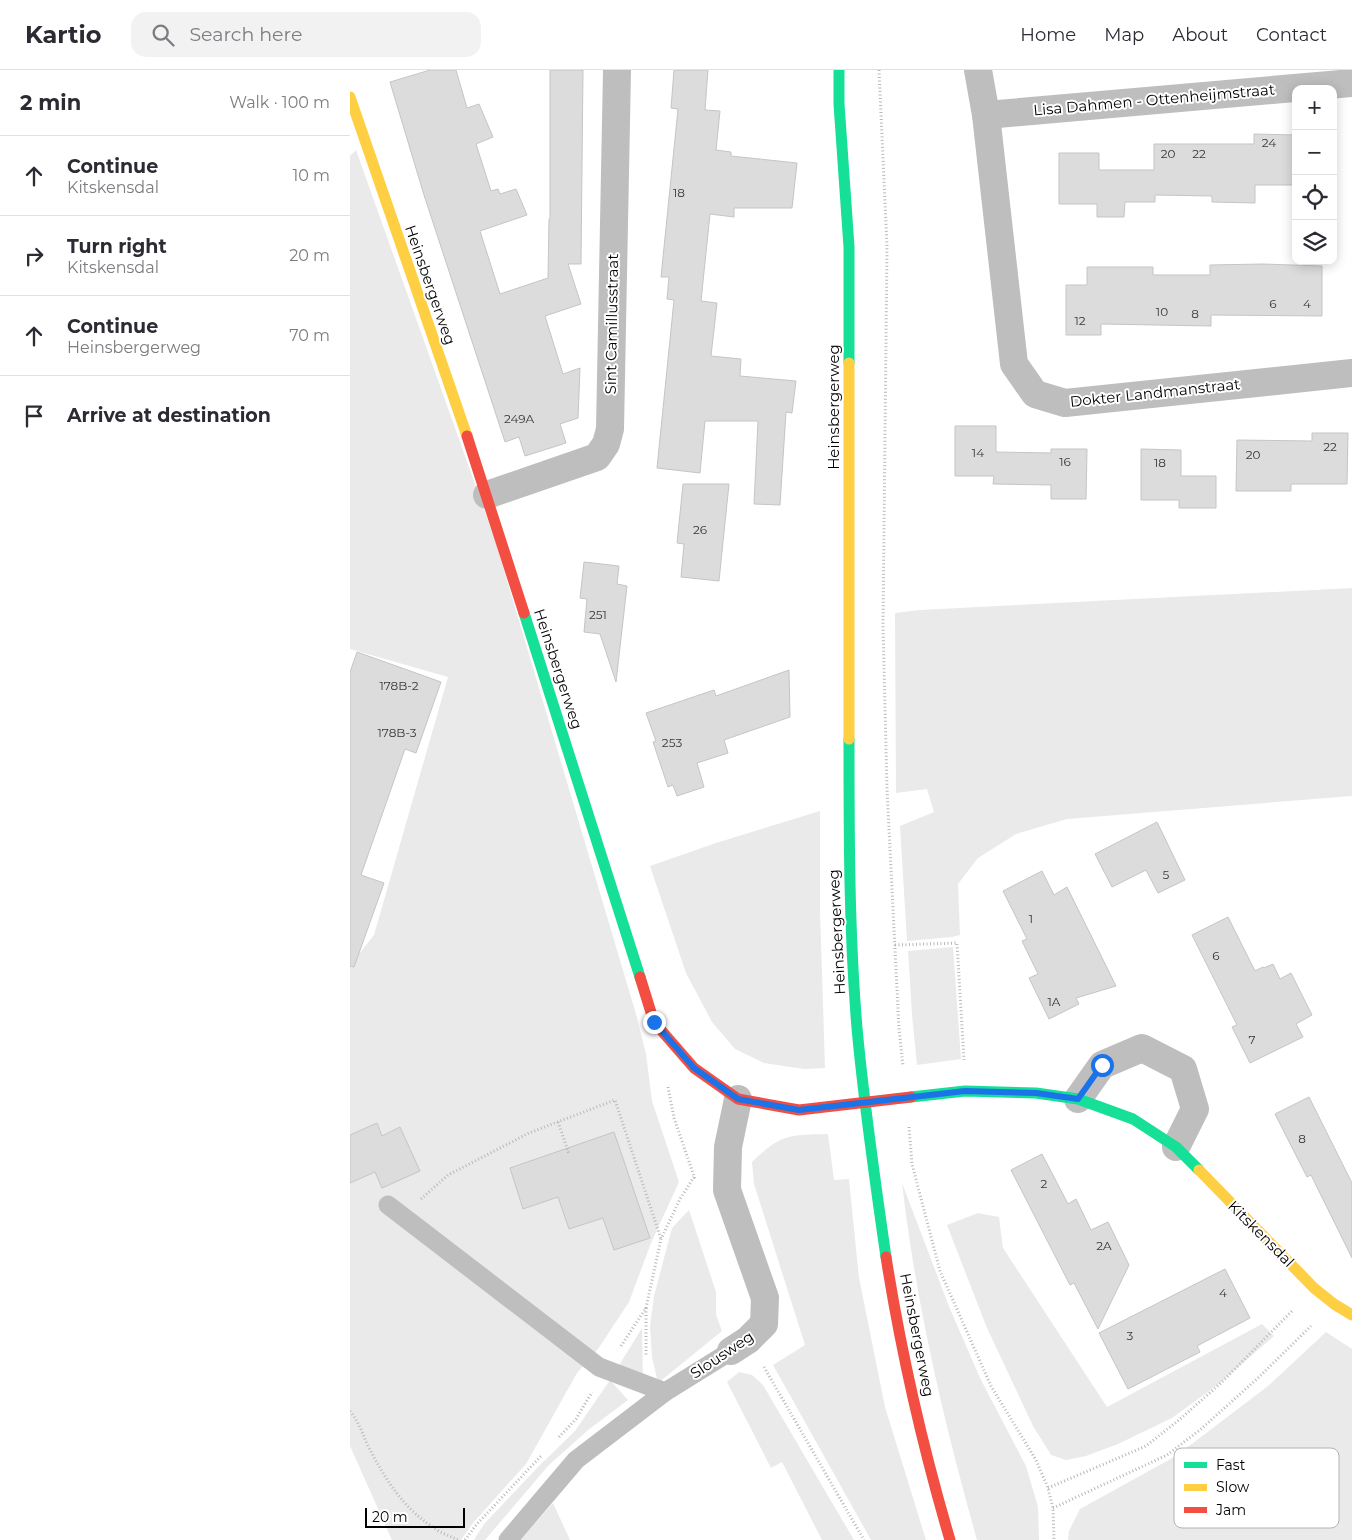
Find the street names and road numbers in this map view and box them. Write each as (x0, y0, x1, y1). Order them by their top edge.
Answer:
street label: Lisa Dahmen - Ottenheijmstraat (1032, 79, 1276, 120)
street label: Heinsbergerweg (401, 222, 460, 347)
street label: Sint Camillusstraat (601, 253, 622, 395)
street label: Heinsbergerweg (824, 344, 843, 470)
street label: Dokter Landmanstraat (1069, 374, 1241, 411)
street label: Heinsbergerweg (530, 606, 587, 732)
street label: Heinsbergerweg (824, 869, 849, 995)
street label: Kitskensdal (1224, 1196, 1299, 1271)
street label: Heinsbergerweg (896, 1271, 939, 1398)
street label: Slousweg (686, 1327, 757, 1383)

